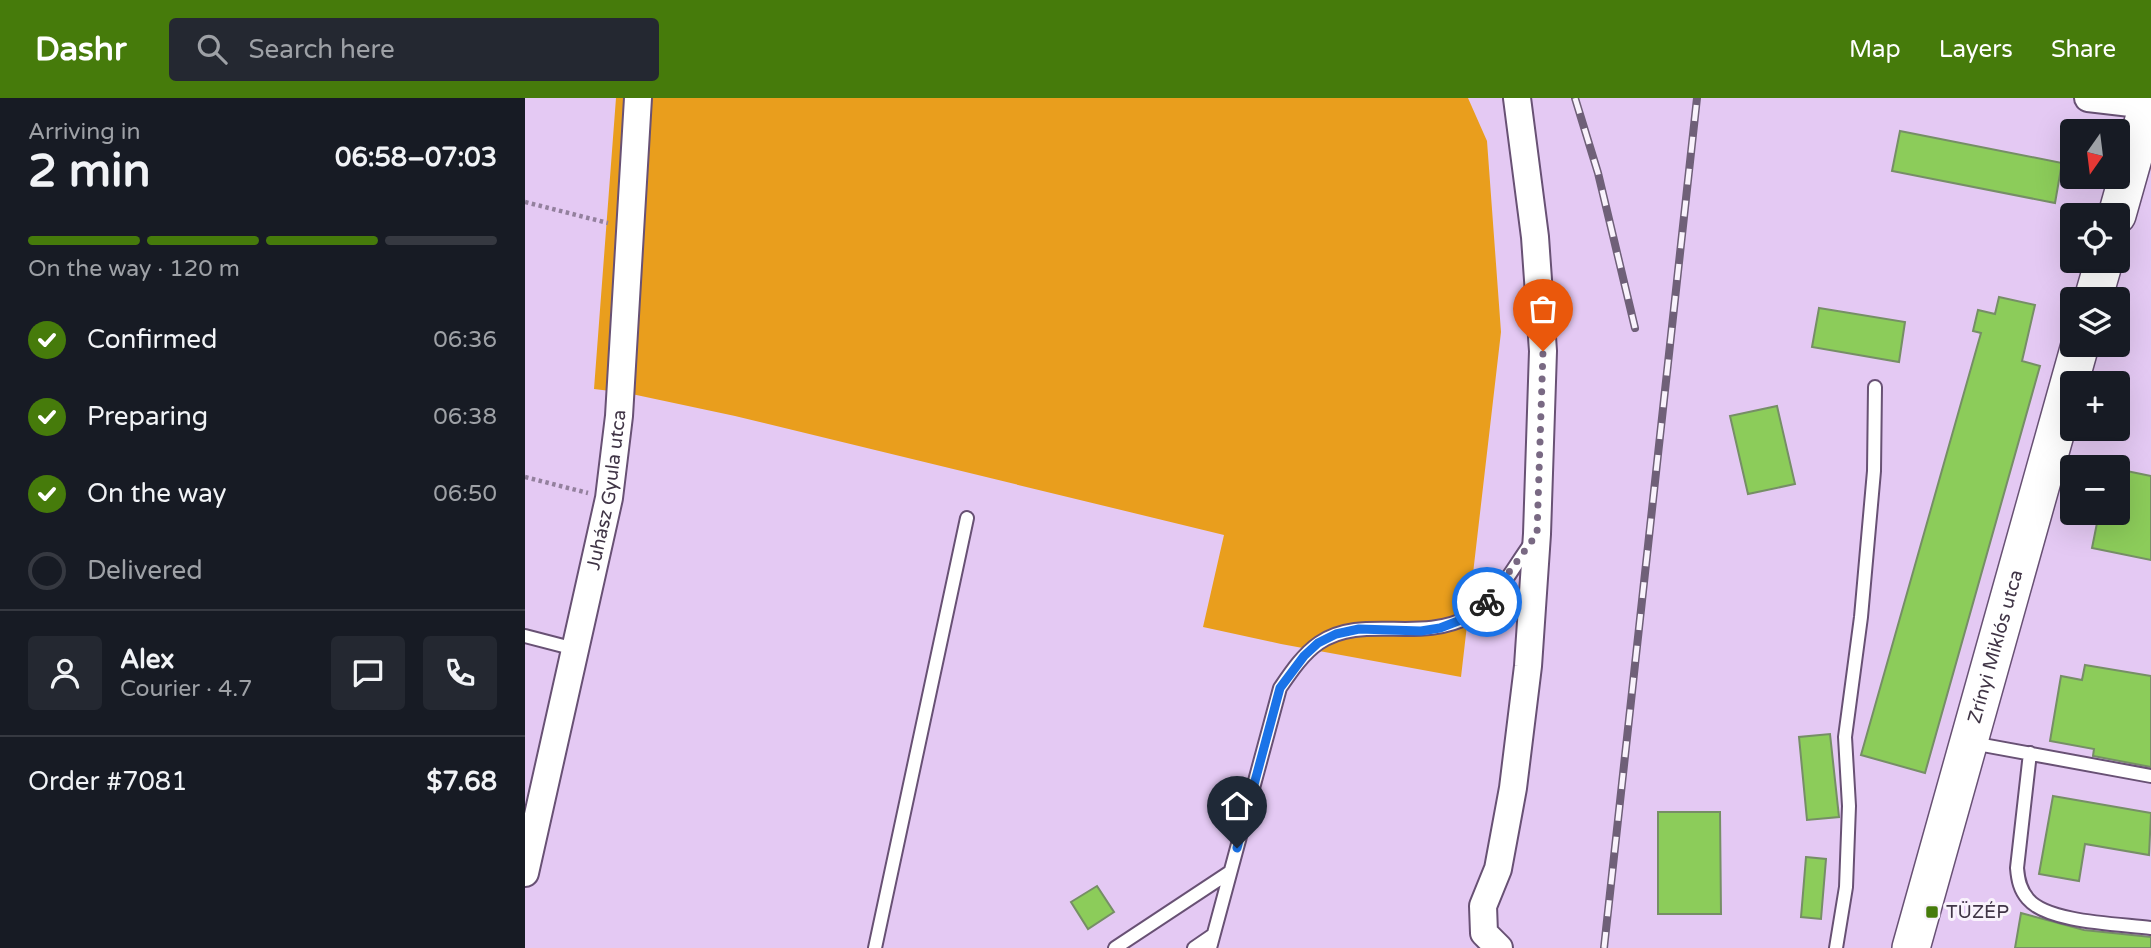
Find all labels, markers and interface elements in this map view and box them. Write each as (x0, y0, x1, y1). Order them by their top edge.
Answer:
search box (169, 18, 659, 81)
text: Dashr (35, 30, 127, 69)
icon: search (193, 30, 231, 68)
text: Search here (249, 34, 395, 65)
text: Map (1849, 35, 1901, 64)
text: Layers (1939, 35, 2013, 64)
text: Share (2051, 35, 2116, 64)
text: Arriving in (28, 118, 141, 146)
north arrow (2060, 119, 2130, 189)
map controls (2060, 119, 2130, 525)
text: 06:58–07:03 (335, 142, 497, 173)
text: 2 min (28, 144, 151, 199)
button: locate (2060, 203, 2130, 273)
text: On the way · 120 m (28, 255, 240, 283)
pin (1513, 279, 1573, 351)
button: layers (2060, 287, 2130, 357)
icon: bag (1524, 290, 1562, 328)
icon: check (28, 321, 66, 359)
text: Confirmed (87, 324, 217, 355)
text: 06:36 (433, 326, 497, 354)
button: + (2060, 371, 2130, 441)
icon: check (28, 398, 66, 436)
text: Preparing (87, 401, 208, 432)
text: 06:38 (433, 403, 497, 431)
street label: Juhász Gyula utca (582, 409, 630, 572)
button: − (2060, 455, 2130, 525)
icon: check (28, 475, 66, 513)
text: On the way (87, 478, 227, 509)
text: 06:50 (433, 480, 497, 508)
text: Delivered (87, 555, 203, 586)
courier (1452, 567, 1522, 637)
street label: Zrínyi Miklós utca (1963, 567, 2027, 726)
icon: bike (1468, 583, 1506, 621)
button: person (28, 636, 102, 710)
button: chat (331, 636, 405, 710)
button: phone (423, 636, 497, 710)
text: Alex (120, 644, 174, 675)
text: Courier · 4.7 (120, 675, 253, 703)
text: Order #7081 (28, 766, 188, 797)
text: $7.68 (427, 766, 497, 797)
pin (1207, 776, 1267, 848)
icon: home (1218, 787, 1256, 825)
place label: TÜZÉP (1946, 901, 2009, 923)
marker: TÜZÉP (1924, 904, 1940, 920)

